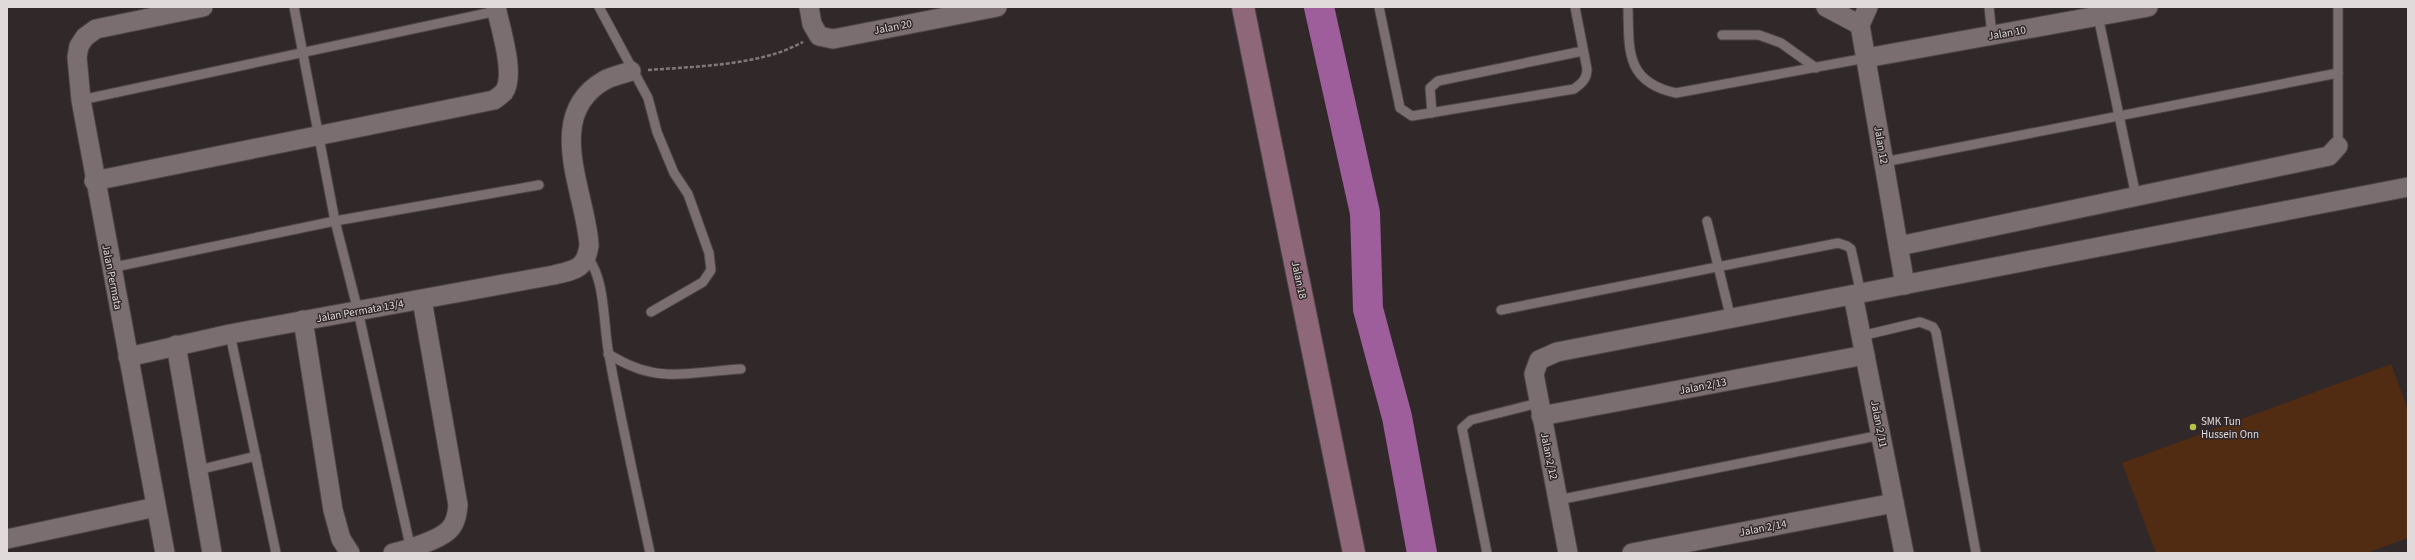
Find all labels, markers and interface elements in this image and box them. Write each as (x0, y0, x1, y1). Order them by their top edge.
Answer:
street label: Jalan 20 (873, 16, 913, 38)
street label: Jalan 10 (1987, 22, 2027, 44)
street label: Jalan 12 (1870, 125, 1892, 165)
street label: Jalan Permata (98, 243, 126, 311)
street label: Jalan 18 (1288, 260, 1310, 301)
street label: Jalan Permata 13/4 (315, 296, 405, 326)
street label: Jalan 2/13 (1678, 374, 1728, 398)
street label: Jalan 2/11 (1867, 399, 1891, 449)
place label: SMK Tun Hussein Onn (2201, 414, 2259, 442)
marker: SMK Tun Hussein Onn (2188, 422, 2198, 432)
street label: Jalan 2/12 (1537, 431, 1561, 481)
street label: Jalan 2/14 (1738, 516, 1788, 540)

